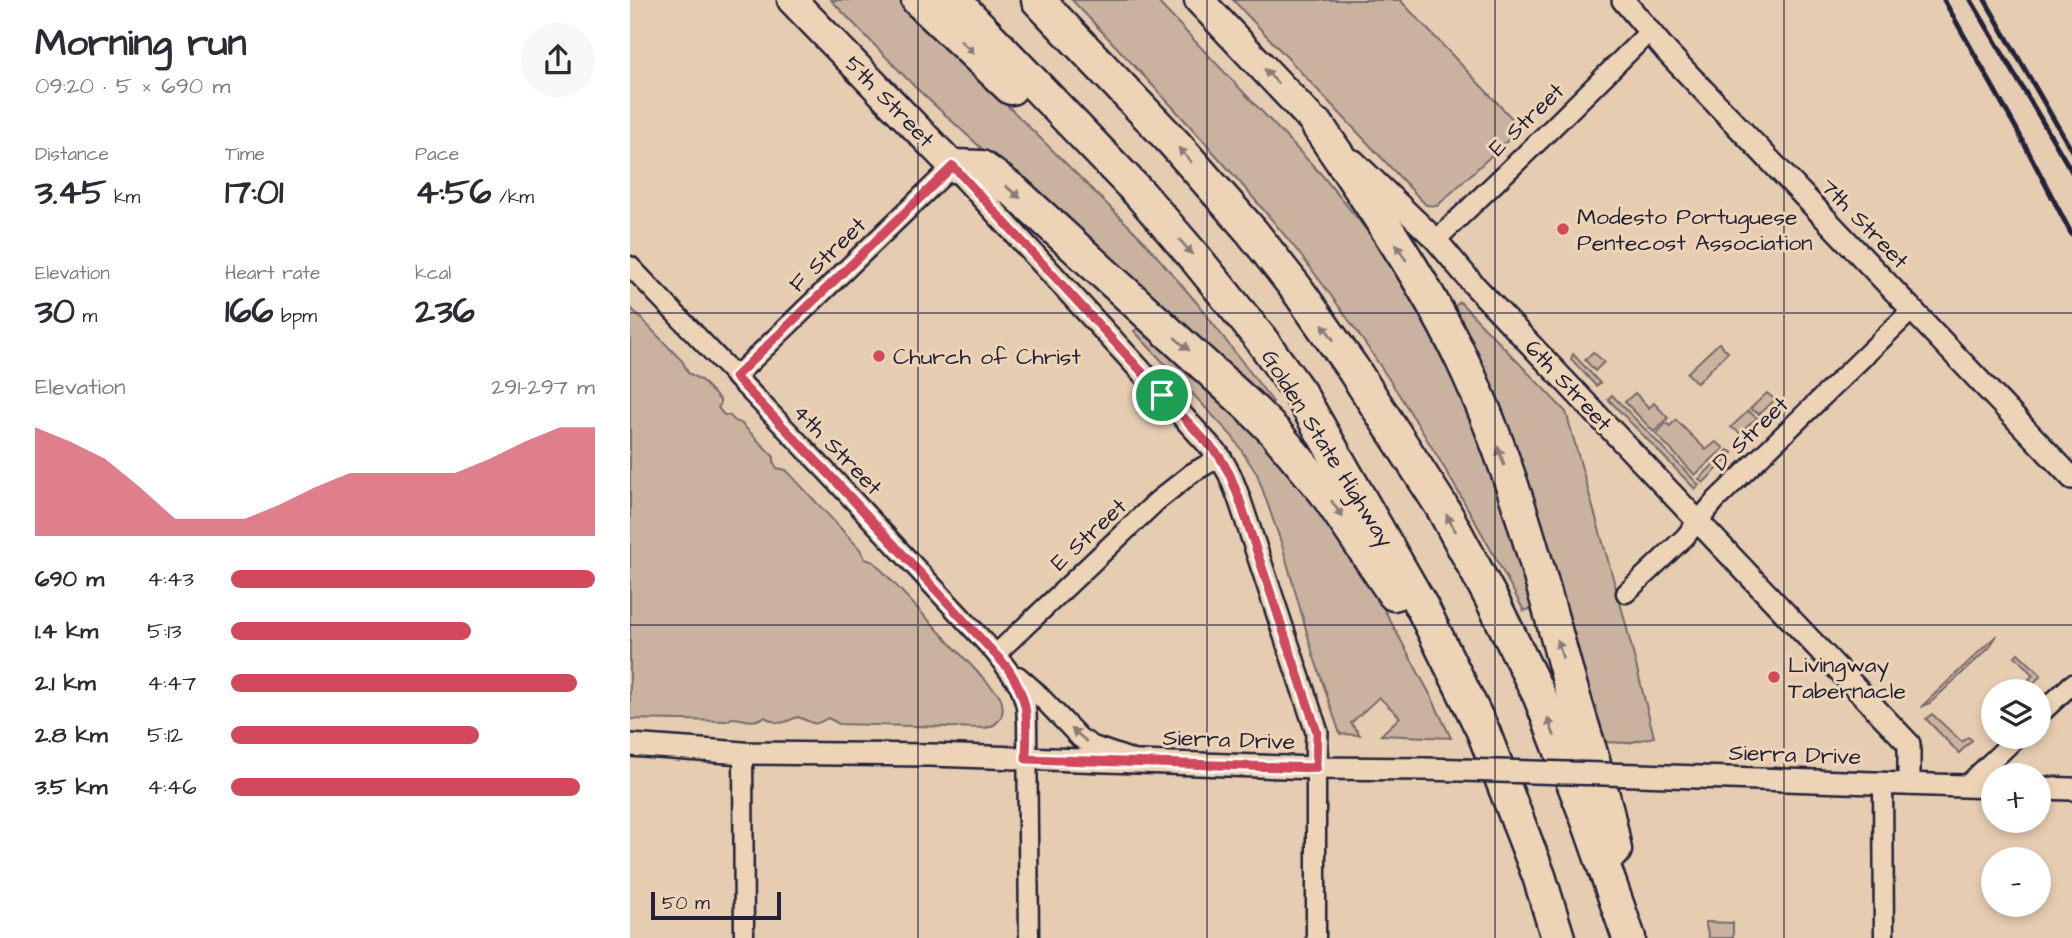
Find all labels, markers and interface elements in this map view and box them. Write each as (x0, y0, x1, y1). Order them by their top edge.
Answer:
text: Morning run (35, 18, 247, 70)
button: share (521, 23, 595, 97)
one-way arrow (958, 39, 975, 55)
street label: 5th Street (837, 48, 942, 155)
one-way arrow (1264, 68, 1280, 85)
text: 09:20 · 5 × 690 m (35, 70, 230, 102)
street label: E Street (1482, 75, 1572, 164)
text: Distance (35, 141, 109, 168)
text: Time (225, 141, 265, 168)
text: Pace (415, 141, 459, 168)
one-way arrow (1178, 147, 1193, 164)
text: 3.45 (35, 168, 106, 217)
text: 17:01 (225, 168, 283, 217)
text: 4:56 (415, 168, 491, 217)
street label: 7th Street (1813, 171, 1916, 277)
text: km (106, 184, 140, 211)
text: /km (491, 184, 534, 211)
one-way arrow (1004, 184, 1022, 199)
place label: Modesto Portuguese Pentecost Association (1577, 201, 1813, 259)
street label: F Street (782, 209, 874, 300)
marker: Modesto Portuguese Pentecost Association (1555, 221, 1571, 237)
one-way arrow (1178, 238, 1194, 256)
one-way arrow (1395, 243, 1408, 262)
text: Elevation (35, 260, 110, 287)
text: Heart rate (225, 260, 320, 287)
text: kcal (415, 260, 451, 287)
text: 30 (35, 287, 75, 336)
text: 166 (225, 287, 273, 336)
text: 236 (415, 287, 475, 336)
text: m (75, 303, 97, 330)
text: bpm (273, 303, 317, 330)
one-way arrow (1321, 323, 1335, 341)
street label: 6th Street (1517, 333, 1620, 439)
one-way arrow (1173, 336, 1191, 352)
place label: Church of Christ (893, 341, 1081, 373)
street label: Golden State Highway (1252, 343, 1401, 554)
marker: Church of Christ (871, 348, 887, 364)
pin (1132, 365, 1192, 425)
text: Elevation (35, 371, 126, 403)
text: 291–297 m (491, 371, 595, 403)
icon: arrive (1143, 376, 1181, 414)
street label: D Street (1705, 389, 1797, 478)
street label: 4th Street (785, 397, 890, 503)
one-way arrow (1495, 445, 1506, 466)
street label: E Street (1043, 491, 1134, 578)
one-way arrow (1330, 500, 1344, 518)
one-way arrow (1445, 514, 1457, 533)
text: 690 m (35, 563, 104, 595)
text: 4:43 (147, 563, 194, 595)
text: 1.4 km (35, 615, 98, 647)
text: 5:13 (147, 615, 182, 647)
one-way arrow (1555, 638, 1565, 659)
place label: Livingway Tabernacle (1788, 649, 1906, 707)
text: 2.1 km (35, 667, 96, 699)
text: 4:47 (147, 667, 196, 699)
marker: Livingway Tabernacle (1766, 669, 1782, 685)
map controls (1981, 679, 2051, 917)
button: layers (1981, 679, 2051, 749)
one-way arrow (1546, 717, 1557, 738)
text: 2.8 km (35, 719, 108, 751)
text: 5:12 (147, 719, 183, 751)
street label: Sierra Drive (1162, 722, 1296, 758)
one-way arrow (1070, 727, 1088, 743)
street label: Sierra Drive (1728, 737, 1862, 773)
button: + (1981, 763, 2051, 833)
text: 3.5 km (35, 771, 107, 803)
text: 4:46 (147, 771, 197, 803)
button: − (1981, 847, 2051, 917)
scale bar (651, 889, 780, 921)
text: 50 m (662, 890, 710, 917)

